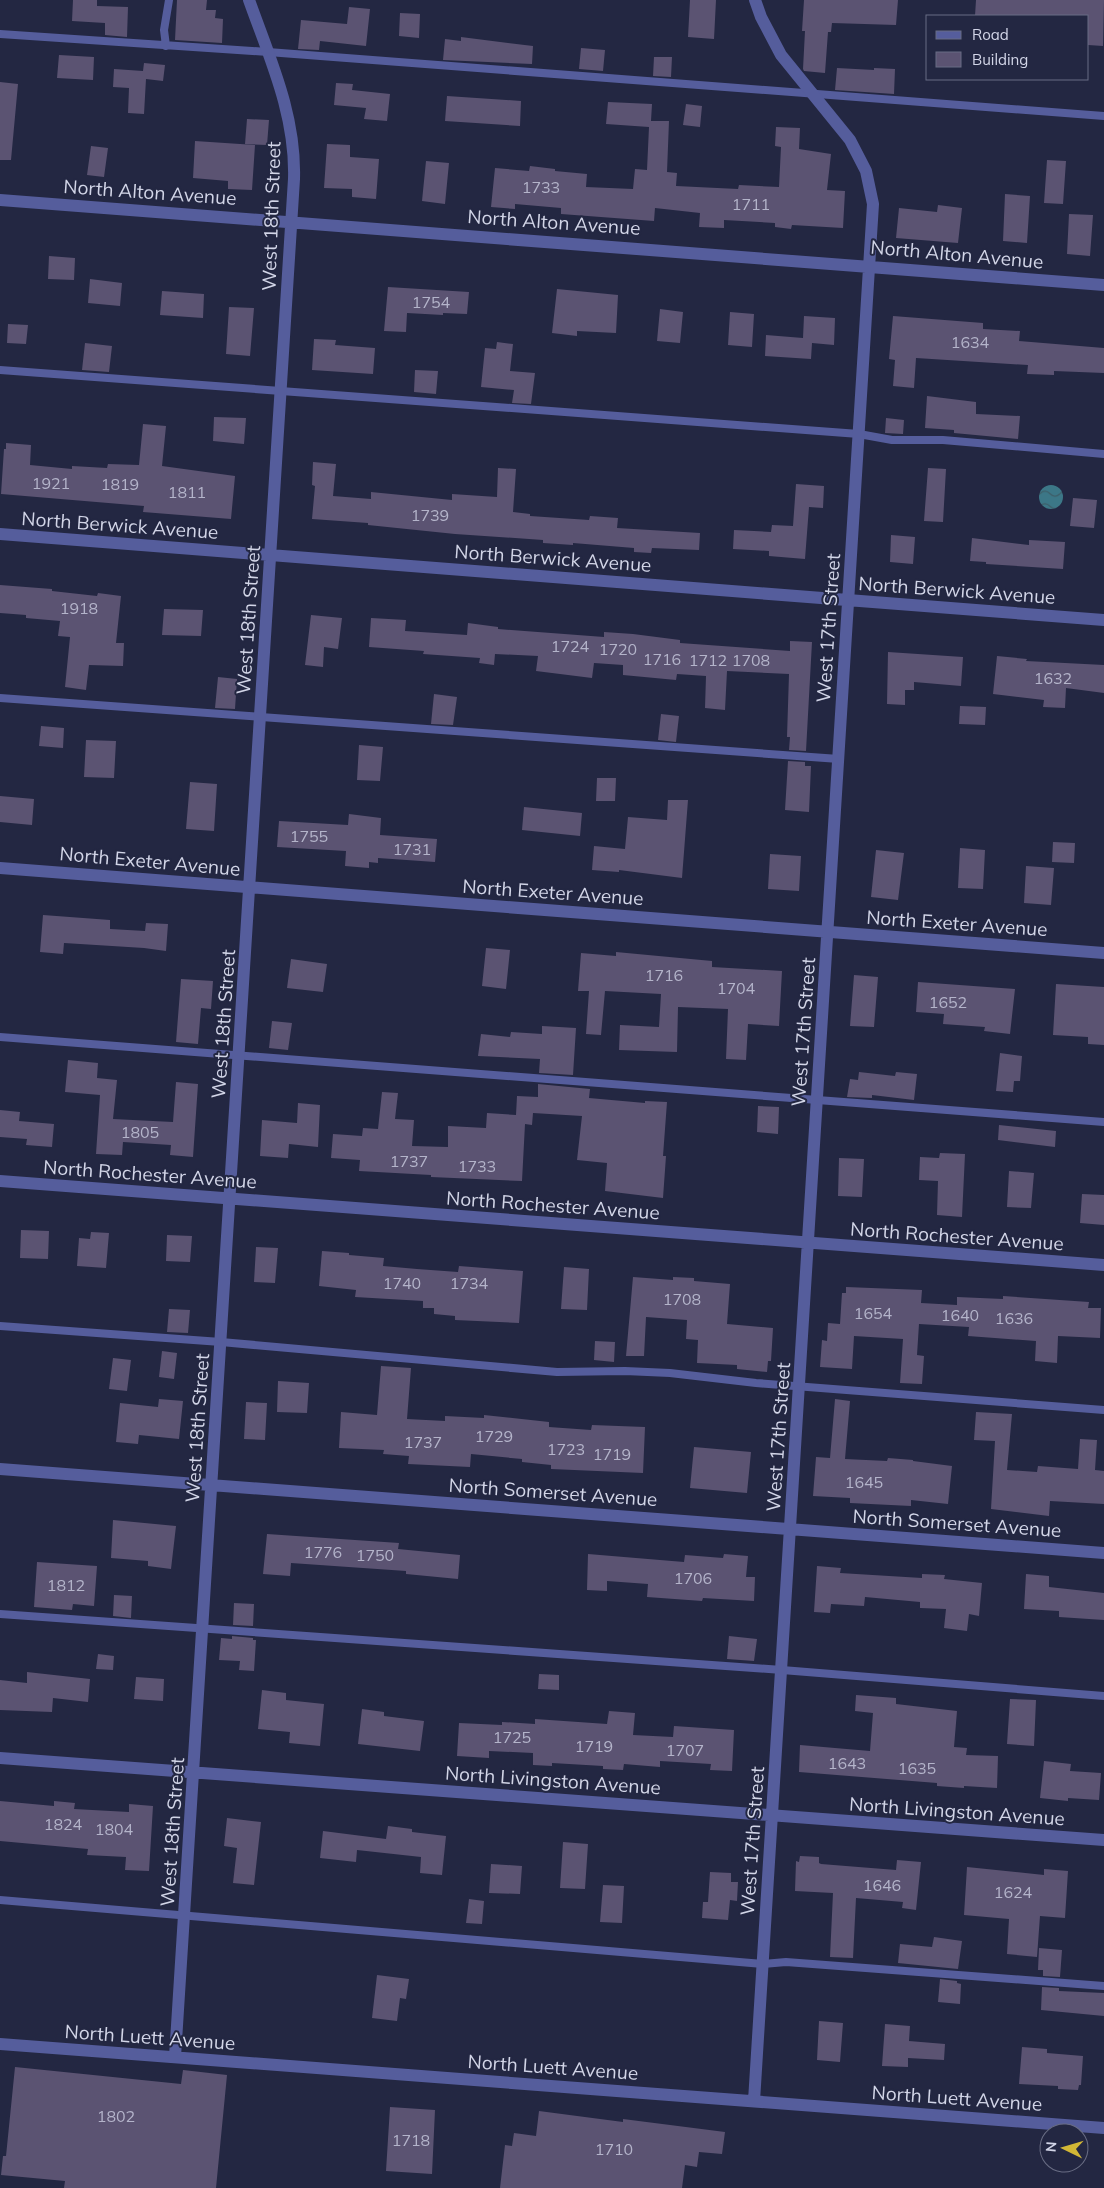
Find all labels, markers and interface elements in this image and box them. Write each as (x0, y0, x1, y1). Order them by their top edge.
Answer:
legend (926, 15, 1089, 80)
text: Road (972, 25, 1009, 44)
text: Building (972, 50, 1028, 69)
street label: West 18th Street (256, 141, 286, 291)
street label: North Alton Avenue (63, 174, 237, 210)
house number: 1733 (522, 177, 560, 197)
house number: 1711 (732, 194, 770, 214)
street label: North Alton Avenue (467, 204, 641, 240)
street label: North Alton Avenue (870, 234, 1044, 274)
house number: 1754 (412, 292, 451, 312)
house number: 1634 (951, 332, 990, 352)
house number: 1921 (32, 473, 70, 493)
house number: 1819 (101, 474, 139, 494)
house number: 1811 (168, 482, 206, 502)
house number: 1739 (411, 505, 449, 525)
street label: North Berwick Avenue (21, 506, 219, 544)
street label: North Berwick Avenue (454, 539, 652, 577)
street label: West 18th Street (231, 544, 265, 695)
street label: West 17th Street (811, 552, 845, 703)
street label: North Berwick Avenue (858, 571, 1056, 609)
house number: 1918 (60, 598, 98, 618)
house number: 1724 (551, 636, 590, 656)
house number: 1720 (599, 639, 637, 659)
house number: 1716 (643, 649, 681, 669)
house number: 1712 (689, 650, 727, 670)
house number: 1708 (732, 650, 770, 670)
house number: 1632 (1034, 668, 1072, 688)
house number: 1755 (290, 826, 328, 846)
house number: 1731 (393, 839, 431, 859)
street label: North Exeter Avenue (59, 841, 241, 881)
street label: North Exeter Avenue (462, 874, 644, 910)
street label: North Exeter Avenue (866, 905, 1048, 941)
street label: West 18th Street (206, 948, 240, 1099)
street label: West 17th Street (786, 956, 820, 1107)
house number: 1716 (645, 965, 683, 985)
house number: 1704 (717, 978, 756, 998)
house number: 1652 (929, 992, 967, 1012)
house number: 1805 (121, 1122, 159, 1142)
house number: 1737 (390, 1151, 428, 1171)
street label: North Rochester Avenue (42, 1155, 258, 1193)
house number: 1733 (458, 1156, 496, 1176)
street label: North Rochester Avenue (445, 1186, 661, 1224)
street label: North Rochester Avenue (849, 1217, 1065, 1255)
house number: 1740 (383, 1273, 421, 1293)
house number: 1734 (450, 1273, 489, 1293)
house number: 1708 (663, 1289, 701, 1309)
house number: 1654 (854, 1303, 893, 1323)
house number: 1640 (941, 1305, 979, 1325)
house number: 1636 (995, 1308, 1033, 1328)
street label: West 18th Street (180, 1352, 214, 1503)
street label: West 17th Street (761, 1361, 795, 1512)
house number: 1729 (475, 1426, 513, 1446)
house number: 1737 (404, 1432, 442, 1452)
house number: 1723 (547, 1439, 585, 1459)
house number: 1719 (593, 1444, 631, 1464)
house number: 1645 (845, 1472, 883, 1492)
street label: North Somerset Avenue (448, 1473, 658, 1511)
street label: North Somerset Avenue (852, 1504, 1062, 1542)
house number: 1776 (304, 1542, 342, 1562)
house number: 1750 (356, 1545, 394, 1565)
house number: 1706 (674, 1568, 712, 1588)
house number: 1812 (47, 1575, 85, 1595)
house number: 1725 (493, 1727, 531, 1747)
house number: 1719 (575, 1736, 613, 1756)
house number: 1707 (666, 1740, 704, 1760)
house number: 1643 (828, 1753, 866, 1773)
street label: West 18th Street (155, 1756, 189, 1907)
house number: 1635 (898, 1758, 936, 1778)
street label: North Livingston Avenue (444, 1760, 662, 1800)
street label: West 17th Street (735, 1765, 769, 1916)
street label: North Livingston Avenue (848, 1791, 1066, 1831)
house number: 1824 (44, 1814, 83, 1834)
house number: 1804 (95, 1819, 134, 1839)
house number: 1646 (863, 1875, 901, 1895)
house number: 1624 (994, 1882, 1033, 1902)
street label: North Luett Avenue (64, 2019, 236, 2055)
street label: North Luett Avenue (467, 2049, 639, 2085)
street label: North Luett Avenue (871, 2080, 1043, 2116)
house number: 1802 (97, 2106, 135, 2126)
north arrow (1039, 2123, 1089, 2173)
house number: 1718 (392, 2130, 430, 2150)
house number: 1710 (595, 2139, 633, 2159)
text: N (1042, 2141, 1060, 2153)

